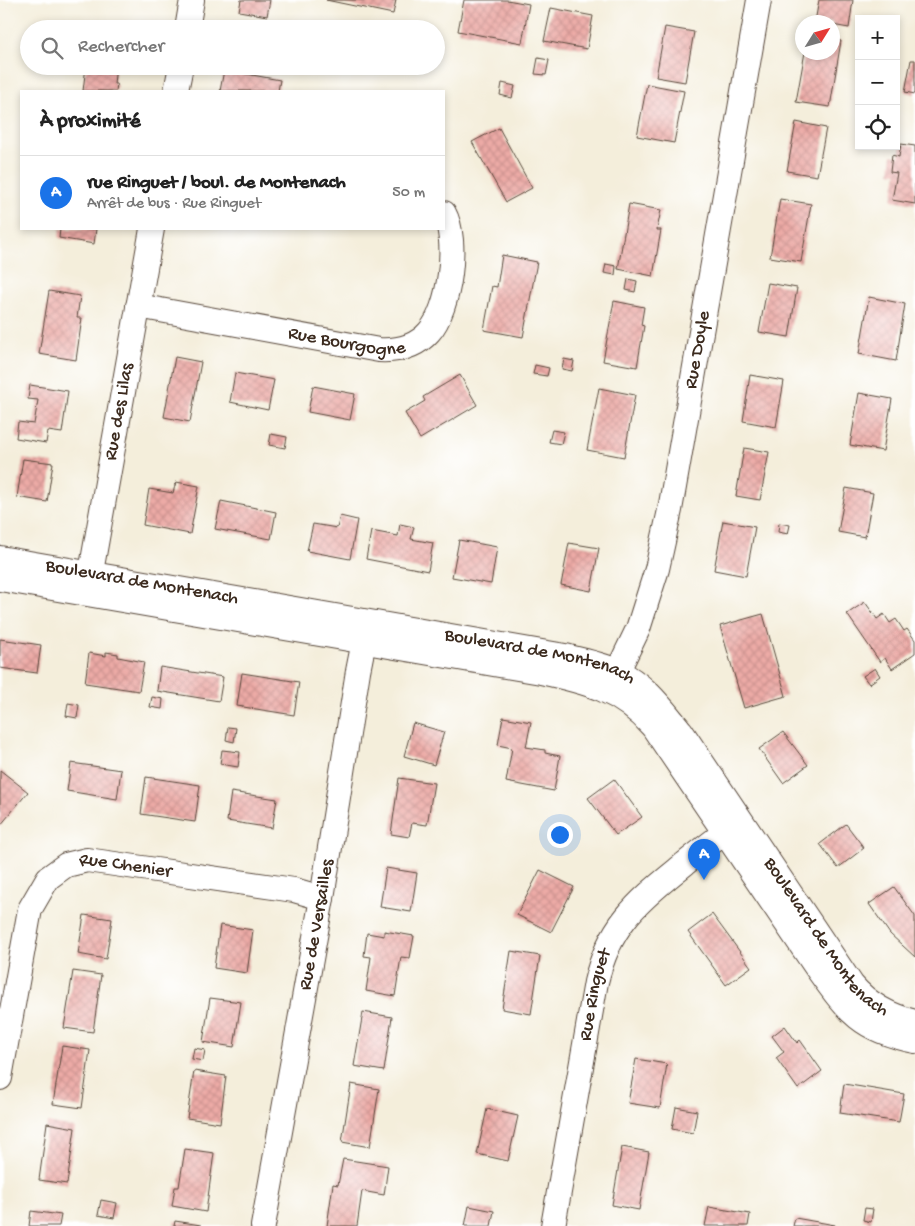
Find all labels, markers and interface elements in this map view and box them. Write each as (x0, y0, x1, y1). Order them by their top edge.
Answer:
north arrow (795, 15, 840, 60)
map controls (855, 15, 900, 150)
button: + (855, 15, 900, 60)
search box (20, 20, 445, 75)
icon: search (38, 34, 66, 62)
text: Rechercher (78, 36, 164, 59)
button: − (855, 60, 900, 105)
button: locate (855, 105, 900, 150)
text: À proximité (40, 110, 141, 135)
text: rue Ringuet / boul. de Montenach (87, 172, 346, 195)
text: A (51, 184, 61, 203)
text: 50 m (392, 184, 425, 203)
text: Arrêt de bus · Rue Ringuet (87, 195, 261, 214)
street label: Rue Doyle (680, 309, 716, 391)
street label: Rue Bourgogne (286, 322, 408, 362)
street label: Rue des Lilas (100, 360, 140, 462)
street label: Boulevard de Montenach (43, 554, 240, 611)
street label: Boulevard de Montenach (442, 624, 640, 690)
your location (547, 822, 573, 848)
pin: A (688, 839, 720, 880)
street label: Rue Chenier (77, 848, 175, 884)
street label: Boulevard de Montenach (758, 852, 892, 1022)
street label: Rue de Versailles (294, 857, 340, 992)
street label: Rue Ringuet (574, 943, 618, 1043)

